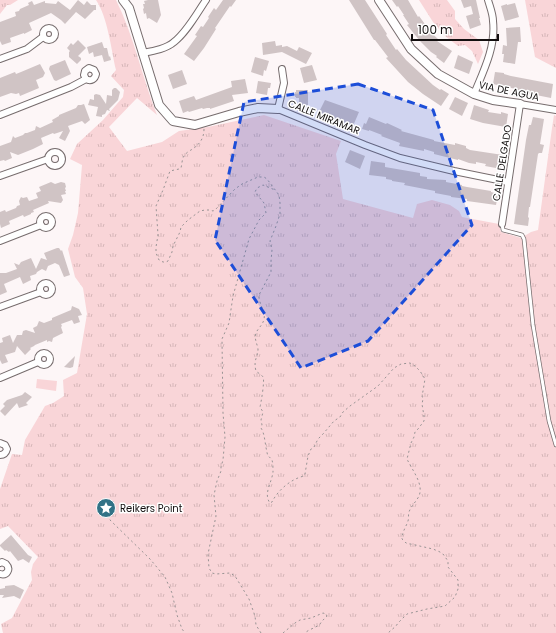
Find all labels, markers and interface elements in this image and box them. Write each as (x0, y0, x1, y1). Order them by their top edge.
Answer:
scale bar (412, 16, 498, 42)
text: 100 m (418, 21, 452, 38)
street label: VIA DE AGUA (477, 77, 541, 105)
street label: CALLE MIRAMAR (286, 96, 362, 138)
street label: CALLE DELGADO (489, 124, 515, 202)
place icon: Reikers Point (95, 497, 117, 519)
place label: Reikers Point (120, 501, 183, 516)

